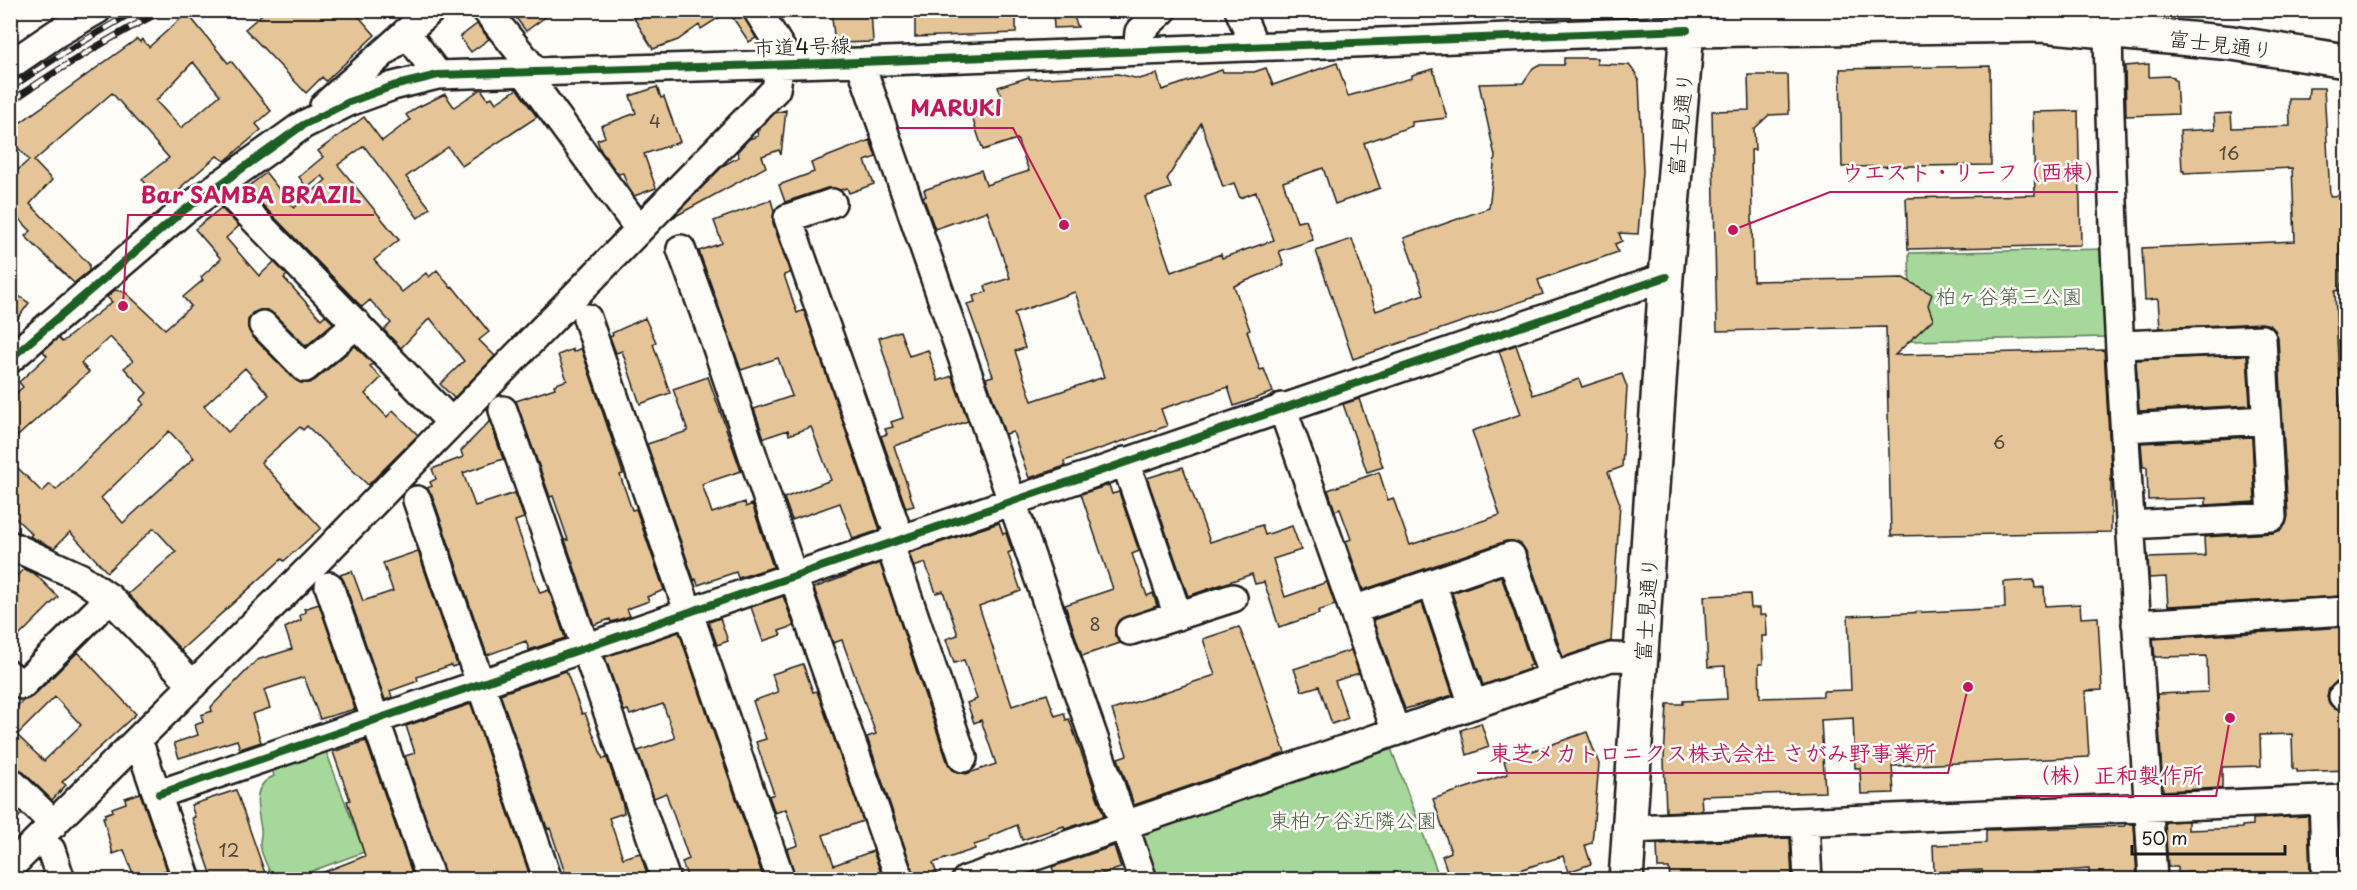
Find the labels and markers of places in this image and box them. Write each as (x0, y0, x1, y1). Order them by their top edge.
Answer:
callout: MARUKI (898, 88, 1013, 128)
callout: ウエスト・リーフ（西棟） (1830, 152, 2118, 192)
callout: Bar SAMBA BRAZIL (128, 175, 374, 215)
callout: 東芝メカトロニクス株式会社 さがみ野事業所 (1477, 733, 1948, 773)
callout: （株）正和製作所 (2016, 756, 2216, 796)

